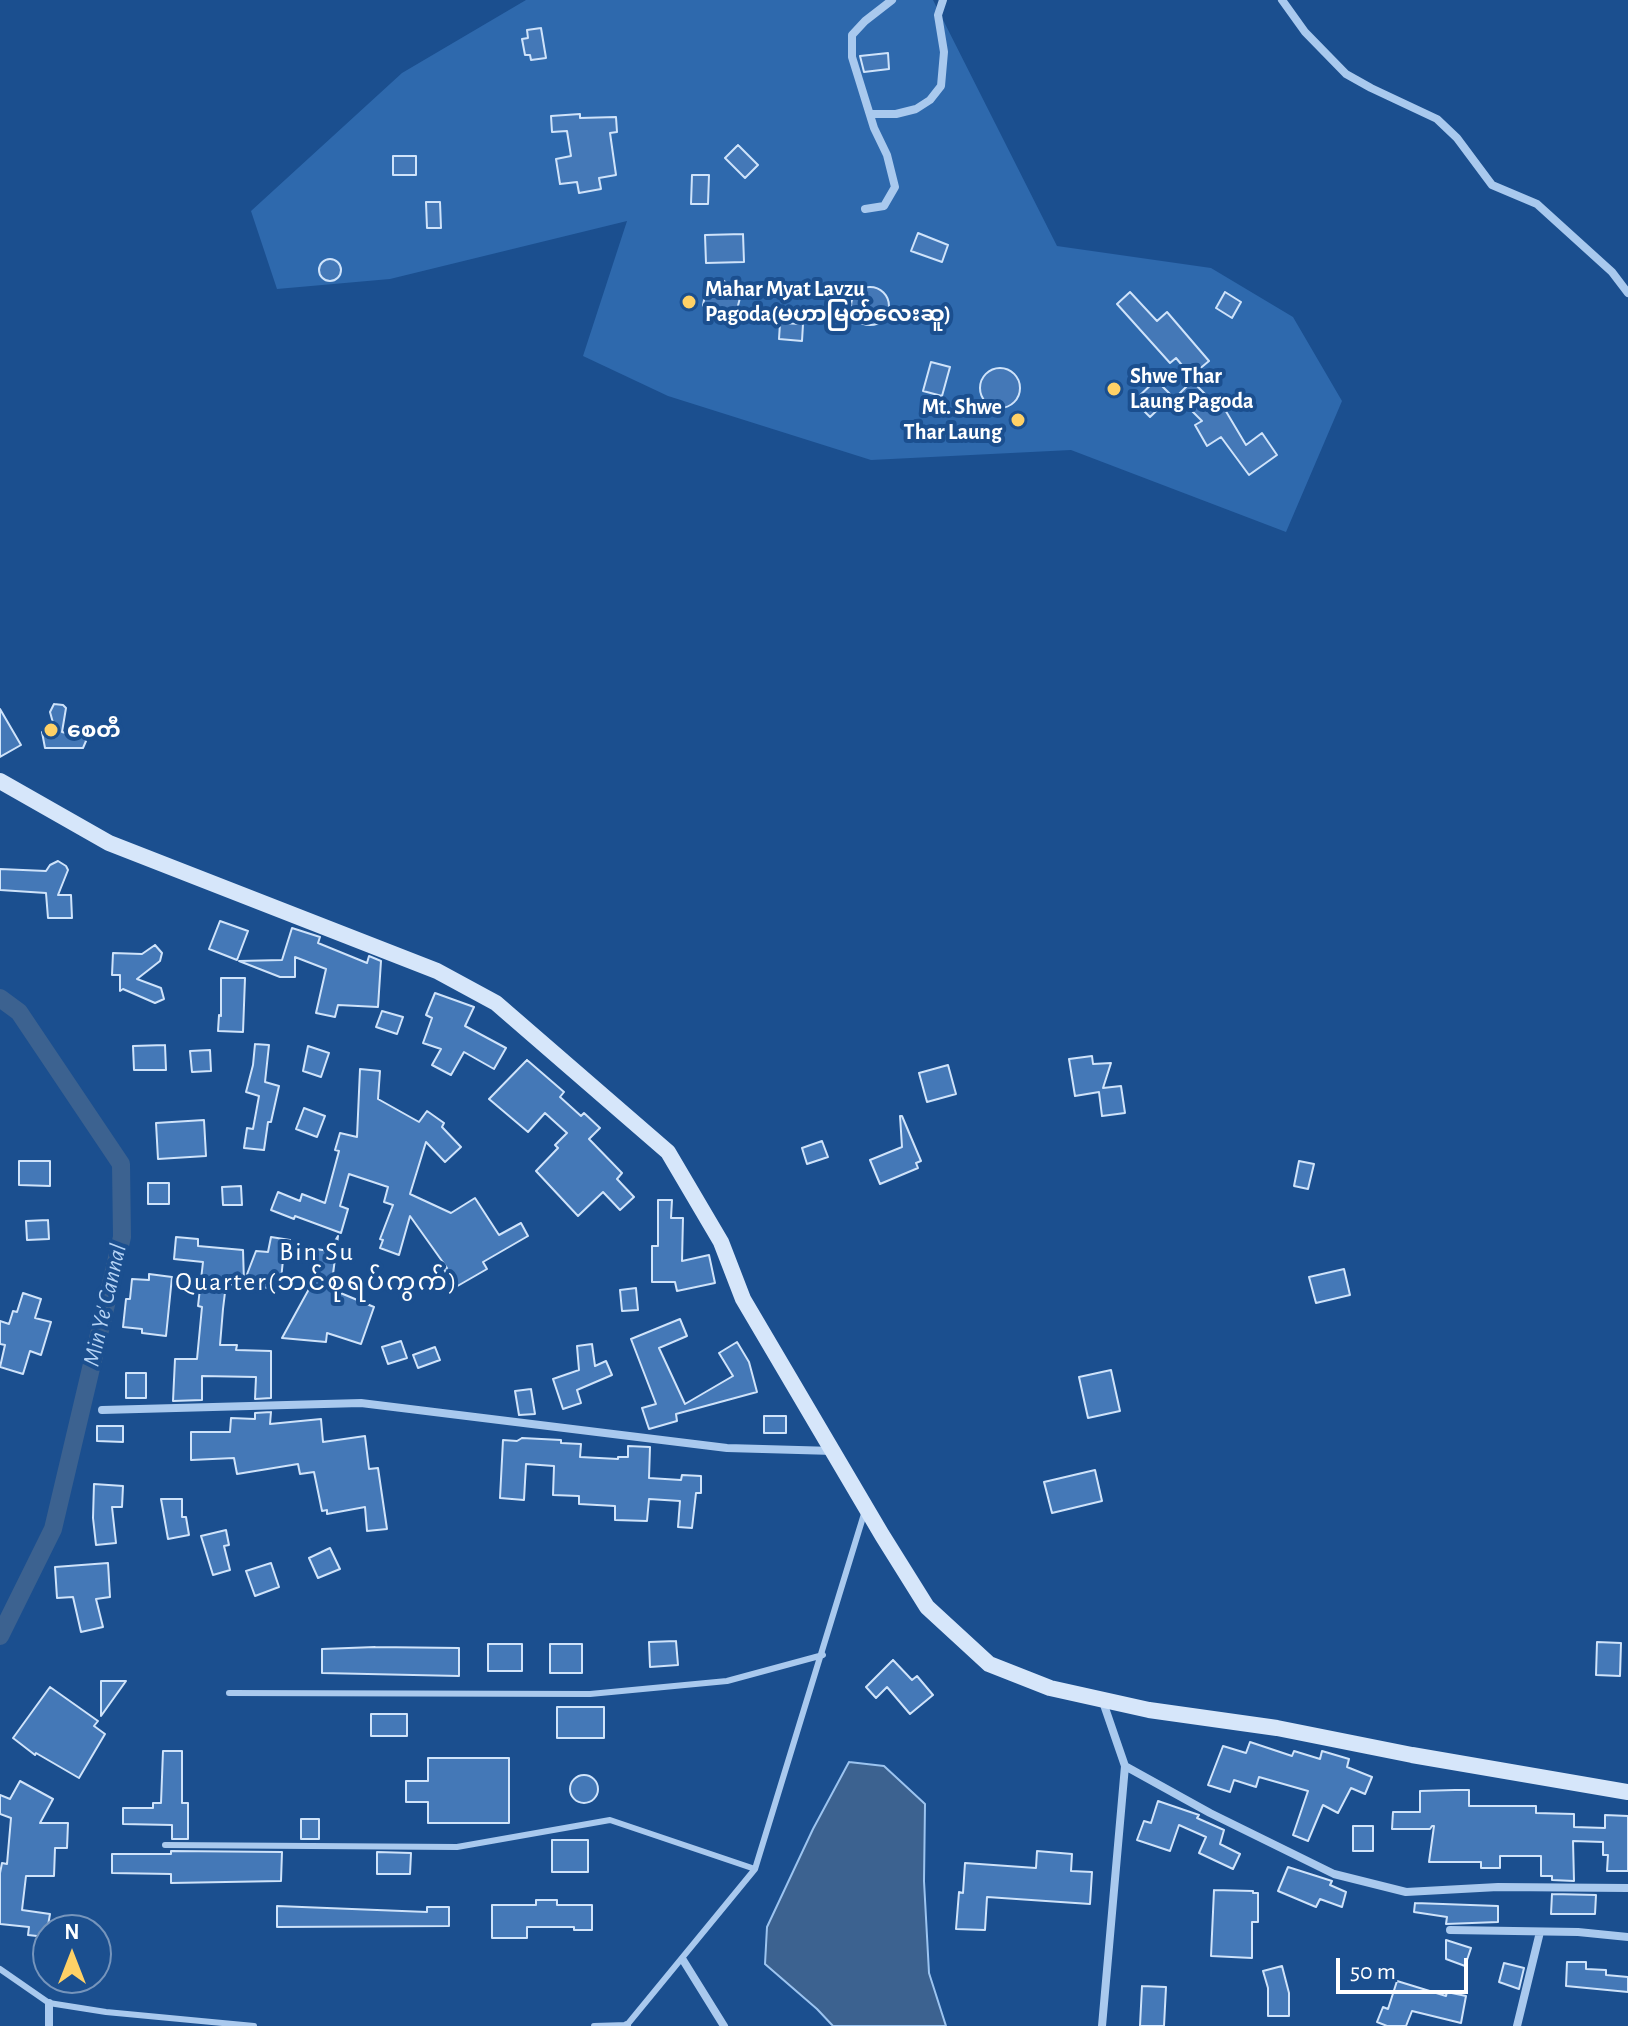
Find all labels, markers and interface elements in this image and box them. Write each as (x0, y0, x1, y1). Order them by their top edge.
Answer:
place label: Mahar Myat Layzu Pagoda(မဟာမြတ်လေးဆူ) (705, 276, 951, 328)
marker: Mahar Myat Layzu Pagoda(မဟာမြတ်လေးဆူ) (680, 293, 698, 311)
place label: Shwe Thar Laung Pagoda (1130, 363, 1254, 414)
marker: Shwe Thar Laung Pagoda (1105, 380, 1123, 398)
place label: Mt. Shwe Thar Laung (904, 394, 1002, 446)
marker: Mt. Shwe Thar Laung (1009, 411, 1027, 429)
place label: စေတီ (67, 717, 121, 743)
marker: စေတီ (42, 721, 60, 739)
district label: Bin Su Quarter(ဘင်စုရပ်ကွက်) (191, 1236, 443, 1298)
water label: Min Ye' Cannal (77, 1241, 133, 1369)
north arrow (32, 1914, 112, 1994)
text: N (64, 1921, 80, 1943)
scale bar (1340, 1942, 1472, 1992)
text: 50 m (1350, 1960, 1396, 1984)

